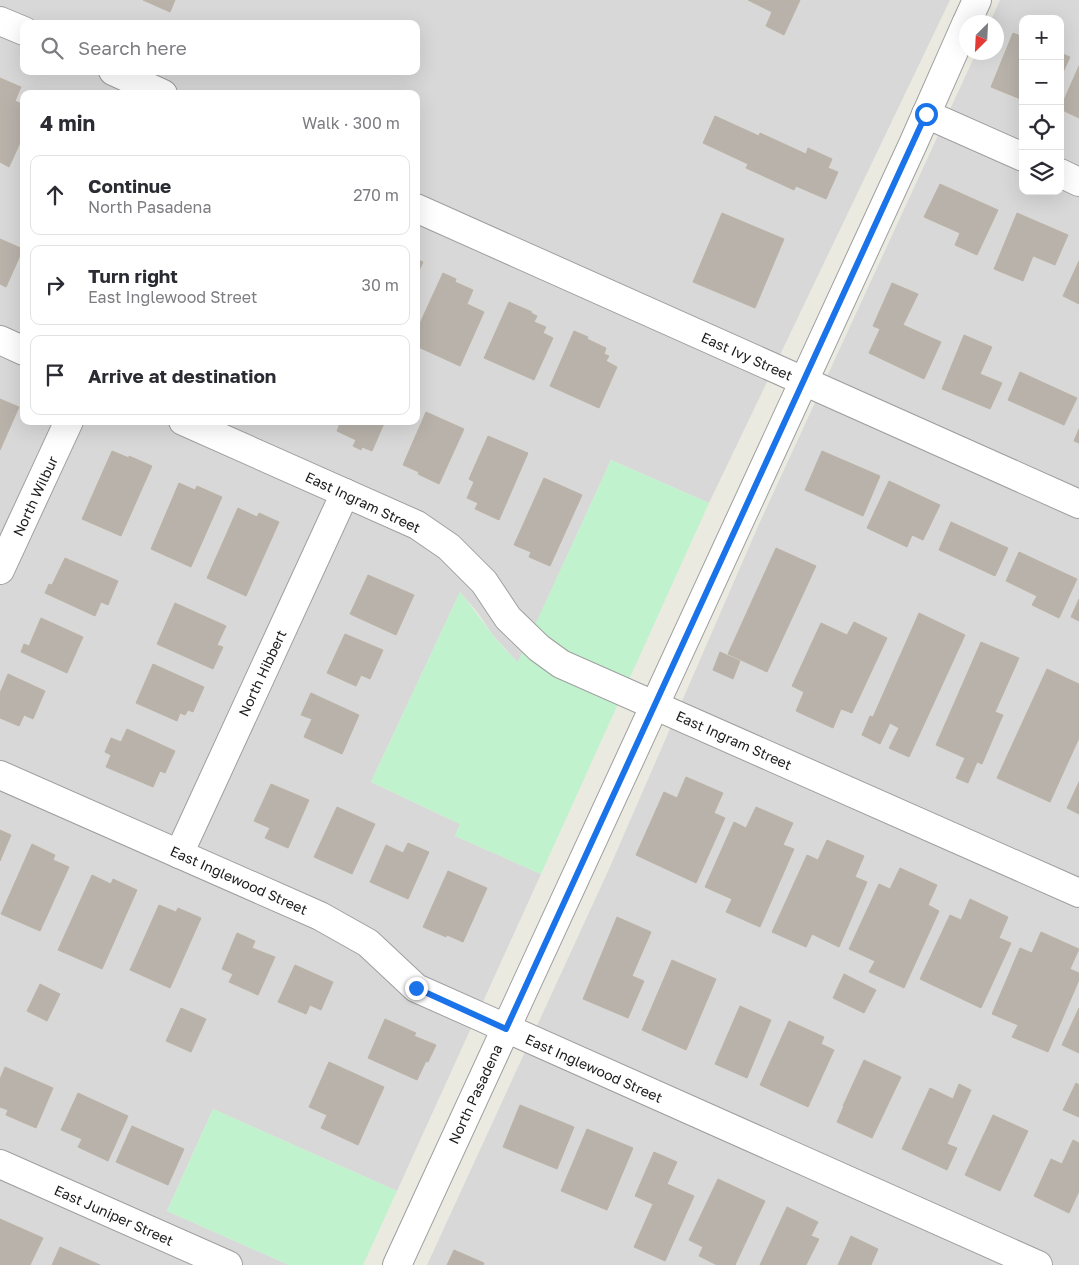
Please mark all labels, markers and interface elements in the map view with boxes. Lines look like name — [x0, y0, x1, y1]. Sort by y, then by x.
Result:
north arrow — [959, 15, 1004, 60]
map controls — [1019, 15, 1064, 195]
button: + — [1019, 15, 1064, 60]
search box — [20, 20, 420, 75]
icon: search — [38, 34, 66, 62]
text: Search here — [78, 36, 187, 59]
button: − — [1019, 60, 1064, 105]
route start — [915, 103, 938, 126]
button: locate — [1019, 105, 1064, 150]
text: 4 min — [40, 110, 95, 136]
text: Walk · 300 m — [302, 113, 400, 133]
button: layers — [1019, 150, 1064, 195]
text: Continue — [88, 174, 171, 197]
icon: ahead — [41, 181, 69, 209]
text: 270 m — [353, 185, 399, 205]
text: North Pasadena — [88, 197, 211, 217]
text: Turn right — [88, 264, 178, 287]
icon: right — [41, 271, 69, 299]
text: 30 m — [362, 275, 399, 295]
text: East Inglewood Street — [88, 287, 258, 307]
street label: East Ivy Street — [699, 328, 795, 384]
icon: arrive — [41, 361, 69, 389]
text: Arrive at destination — [88, 364, 276, 387]
street label: North Wilbur — [9, 453, 61, 539]
street label: East Ingram Street — [303, 468, 423, 536]
street label: North Hibbert — [235, 627, 289, 719]
street label: East Ingram Street — [673, 707, 795, 773]
street label: East Inglewood Street — [168, 842, 310, 918]
route end — [405, 977, 428, 1000]
street label: East Inglewood Street — [523, 1030, 665, 1106]
street label: North Pasadena — [444, 1041, 506, 1147]
street label: East Juniper Street — [52, 1181, 176, 1249]

